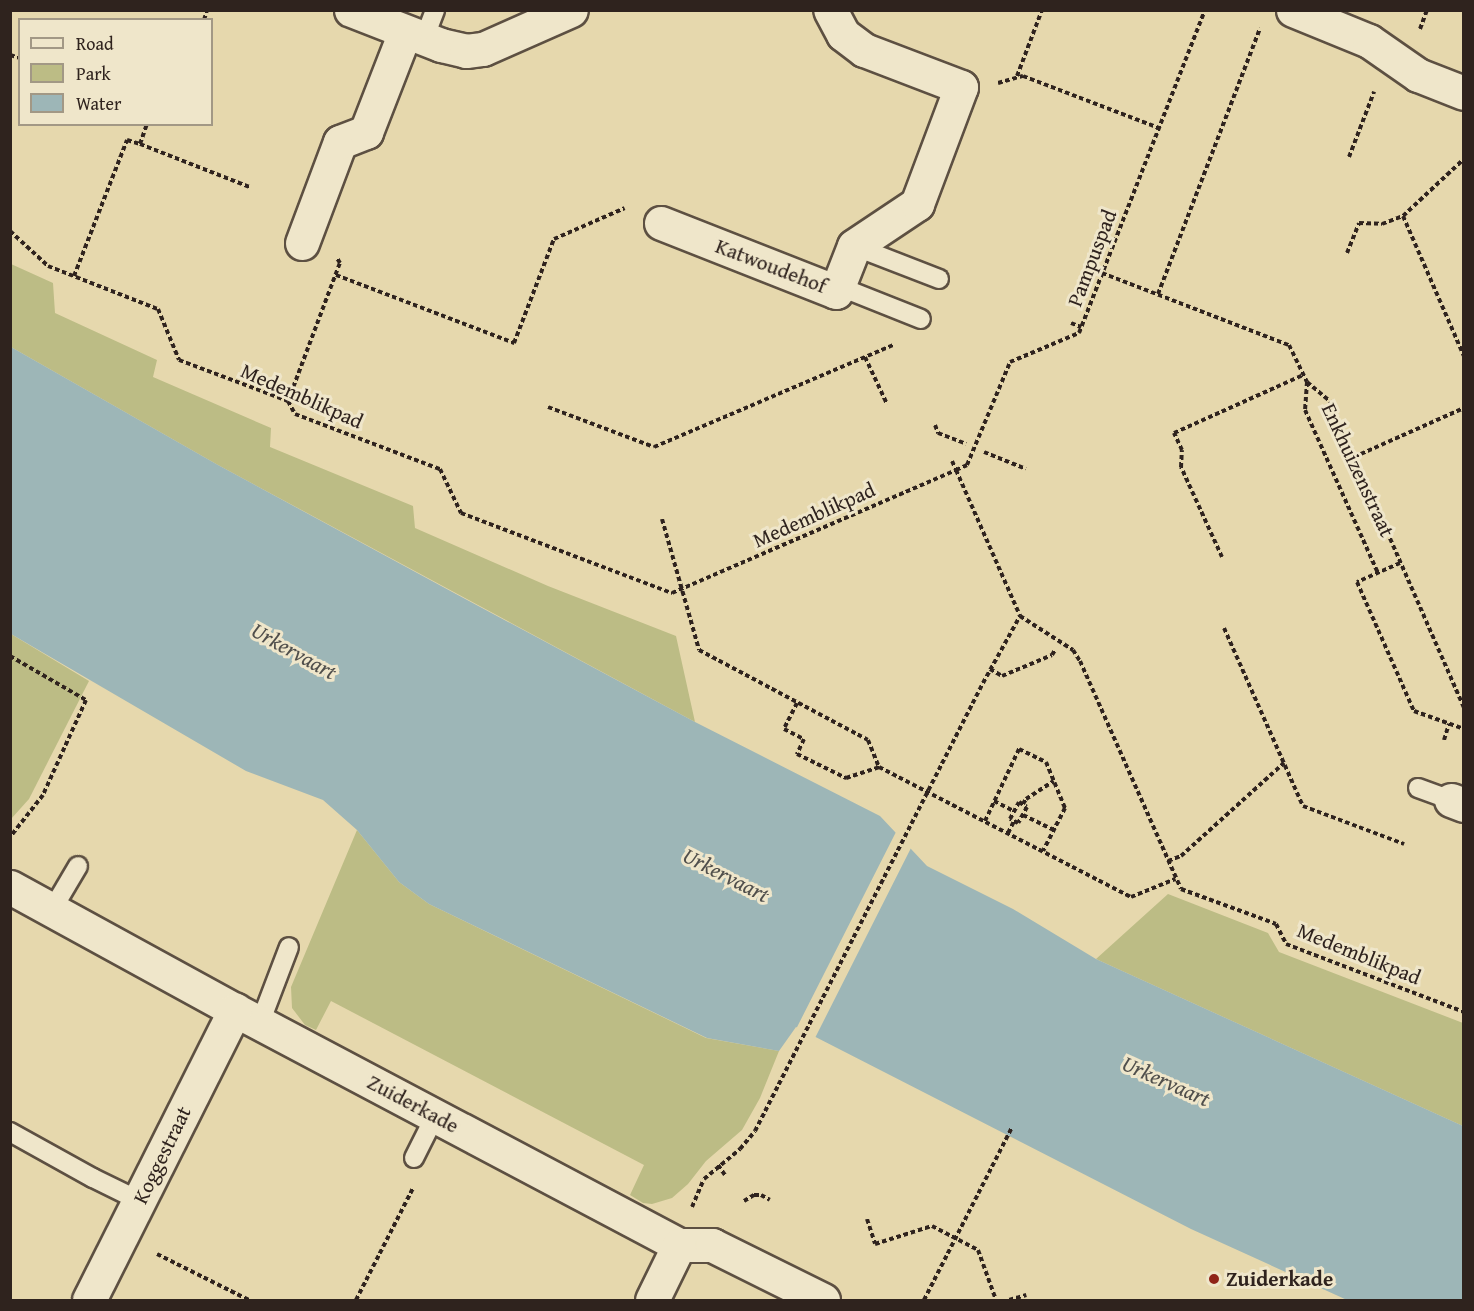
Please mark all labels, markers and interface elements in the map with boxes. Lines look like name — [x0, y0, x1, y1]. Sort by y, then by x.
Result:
legend — [18, 18, 213, 126]
text: Road — [76, 30, 114, 57]
text: Park — [76, 60, 111, 87]
text: Water — [76, 90, 121, 117]
street label: Pampuspad — [1062, 206, 1122, 310]
street label: Katwoudehof — [712, 233, 830, 299]
street label: Medemblikpad — [237, 358, 367, 434]
street label: Enkhuizenstraat — [1316, 399, 1400, 541]
street label: Medemblikpad — [749, 477, 879, 553]
water label: Urkervaart — [247, 617, 341, 685]
water label: Urkervaart — [678, 842, 774, 908]
street label: Medemblikpad — [1294, 918, 1424, 990]
water label: Urkervaart — [1118, 1050, 1214, 1112]
street label: Zuiderkade — [363, 1069, 463, 1139]
street label: Koggestraat — [128, 1102, 196, 1208]
place label: Zuiderkade — [1226, 1266, 1333, 1292]
marker: Zuiderkade — [1207, 1272, 1221, 1286]

